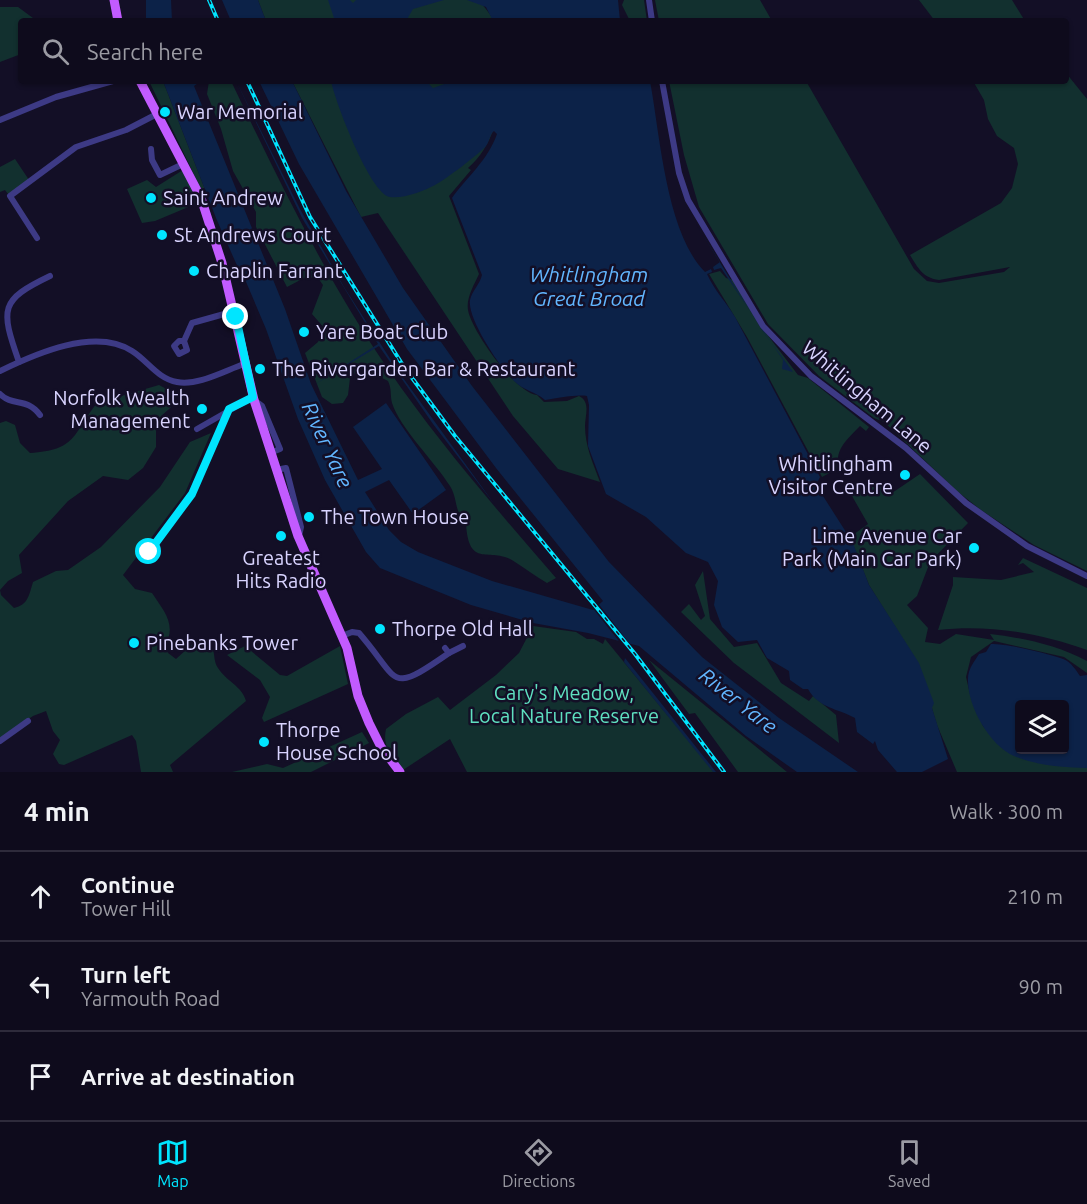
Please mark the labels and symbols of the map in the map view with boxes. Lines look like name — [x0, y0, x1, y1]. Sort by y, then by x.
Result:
place label: War Memorial — [177, 100, 303, 123]
marker: War Memorial — [158, 105, 172, 119]
place label: Saint Andrew — [163, 186, 283, 209]
marker: Saint Andrew — [144, 191, 158, 205]
place label: St Andrews Court — [174, 223, 331, 246]
marker: St Andrews Court — [155, 228, 169, 242]
place label: Chaplin Farrant — [206, 259, 343, 282]
water label: Whitlingham Great Broad — [530, 262, 648, 310]
marker: Chaplin Farrant — [187, 264, 201, 278]
route end — [222, 303, 248, 329]
place label: Yare Boat Club — [316, 320, 448, 343]
marker: Yare Boat Club — [297, 325, 311, 339]
street label: Whitlingham Lane — [798, 336, 937, 458]
place label: The Rivergarden Bar & Restaurant — [272, 357, 576, 380]
marker: The Rivergarden Bar & Restaurant — [253, 362, 267, 376]
place label: Norfolk Wealth Management — [53, 386, 190, 432]
water label: River Yare — [298, 398, 358, 492]
marker: Norfolk Wealth Management — [195, 402, 209, 416]
place label: Whitlingham Visitor Centre — [768, 452, 893, 498]
marker: Whitlingham Visitor Centre — [898, 468, 912, 482]
place label: The Town House — [321, 505, 469, 528]
marker: The Town House — [302, 510, 316, 524]
place label: Lime Avenue Car Park (Main Car Park) — [782, 524, 962, 570]
marker: Greatest Hits Radio — [274, 529, 288, 543]
route start — [135, 538, 161, 564]
marker: Lime Avenue Car Park (Main Car Park) — [967, 541, 981, 555]
place label: Greatest Hits Radio — [236, 546, 326, 592]
place label: Thorpe Old Hall — [392, 617, 533, 640]
marker: Thorpe Old Hall — [373, 622, 387, 636]
place label: Pinebanks Tower — [146, 631, 298, 654]
marker: Pinebanks Tower — [127, 636, 141, 650]
water label: River Yare — [695, 662, 783, 738]
park label: Cary's Meadow, Local Nature Reserve — [469, 681, 659, 727]
place label: Thorpe House School — [276, 718, 397, 764]
marker: Thorpe House School — [257, 735, 271, 749]

